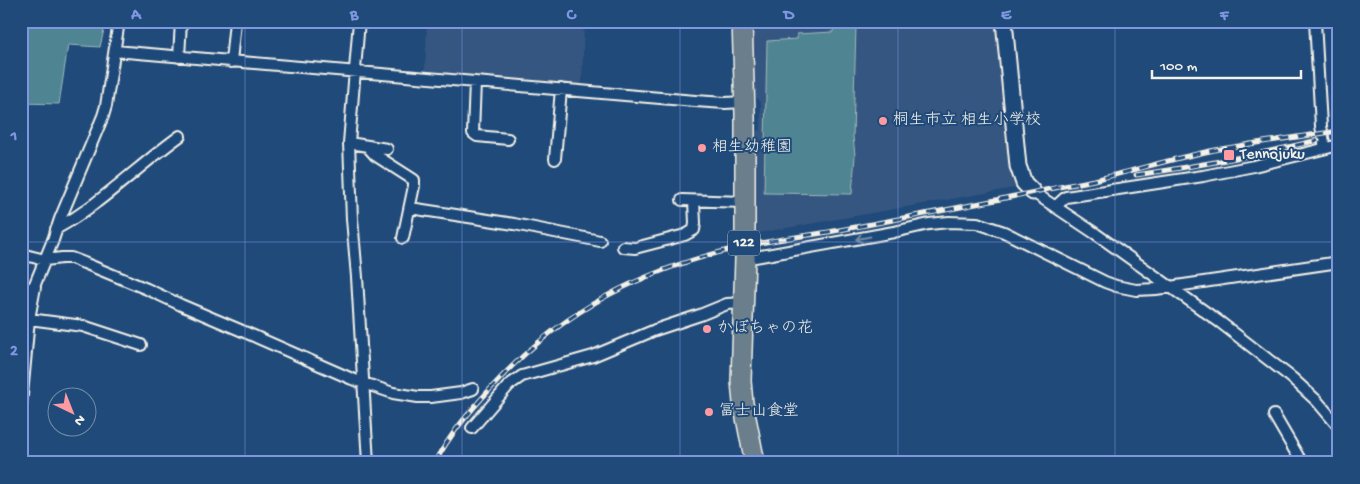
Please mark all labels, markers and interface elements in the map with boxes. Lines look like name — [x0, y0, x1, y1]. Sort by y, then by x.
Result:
text: A — [130, 7, 142, 26]
text: B — [349, 7, 359, 26]
text: C — [566, 7, 577, 26]
text: D — [782, 7, 795, 26]
text: E — [1001, 7, 1012, 26]
text: F — [1219, 7, 1230, 26]
scale bar — [1152, 48, 1301, 80]
text: 100 m — [1159, 58, 1198, 76]
place label: 桐生市立 相生小学校 — [893, 110, 1041, 131]
marker: 桐生市立 相生小学校 — [877, 115, 889, 127]
text: 1 — [10, 128, 17, 147]
place label: 相生幼稚園 — [712, 138, 792, 158]
marker: 相生幼稚園 — [696, 142, 708, 154]
place label: Tennojuku — [1239, 146, 1305, 165]
marker: Tennojuku — [1222, 148, 1236, 162]
road number: 122 — [728, 230, 760, 256]
one-way arrow — [855, 233, 871, 243]
place label: かぼちゃの花 — [717, 319, 813, 339]
marker: かぼちゃの花 — [701, 323, 713, 335]
text: 2 — [10, 343, 18, 362]
north arrow — [48, 386, 98, 436]
place label: 冨士山食堂 — [719, 401, 799, 422]
marker: 冨士山食堂 — [703, 406, 715, 418]
text: N — [70, 410, 88, 429]

